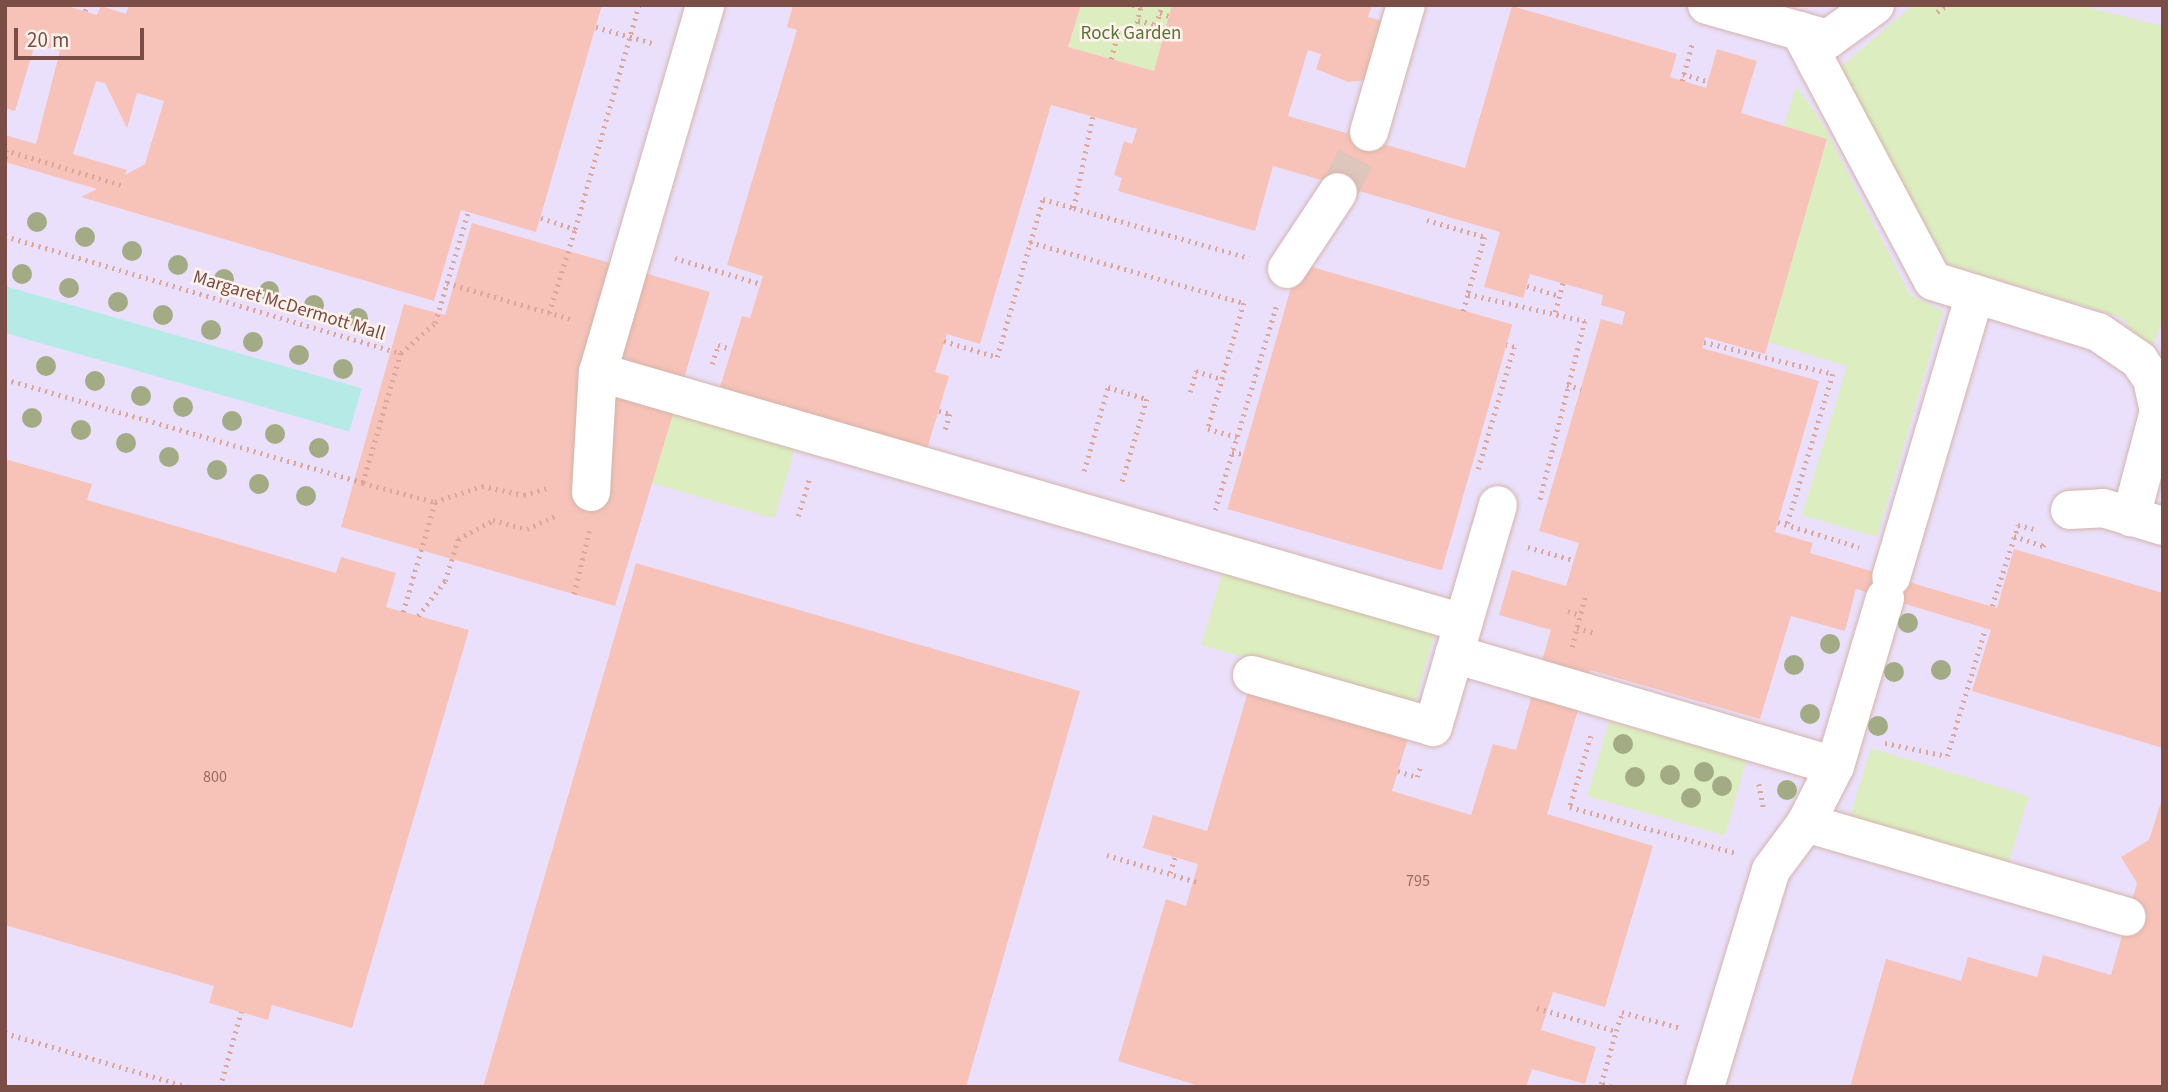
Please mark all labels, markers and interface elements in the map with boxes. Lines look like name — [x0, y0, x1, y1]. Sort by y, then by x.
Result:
scale bar — [18, 14, 147, 58]
park label: Rock Garden — [1081, 23, 1181, 45]
text: 20 m — [27, 25, 69, 55]
street label: Margaret McDermott Mall — [190, 266, 388, 346]
house number: 800 — [203, 767, 227, 787]
house number: 795 — [1406, 871, 1430, 891]

